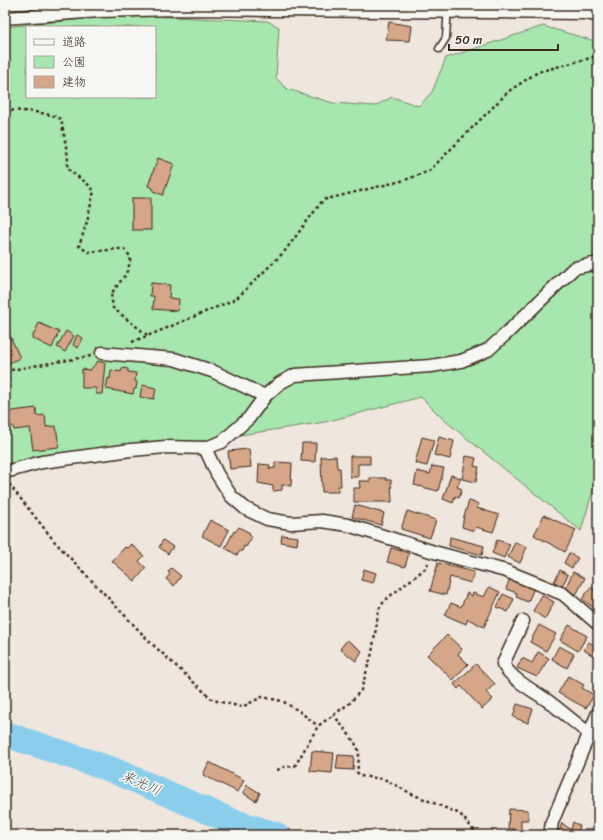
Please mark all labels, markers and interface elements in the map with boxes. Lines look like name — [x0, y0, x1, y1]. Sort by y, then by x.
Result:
legend — [26, 26, 156, 98]
scale bar — [449, 26, 558, 52]
text: 50 m — [455, 29, 482, 51]
text: 道路 — [62, 31, 86, 53]
text: 公園 — [62, 51, 86, 73]
text: 建物 — [62, 71, 86, 93]
water label: 来光川 — [117, 763, 165, 803]

